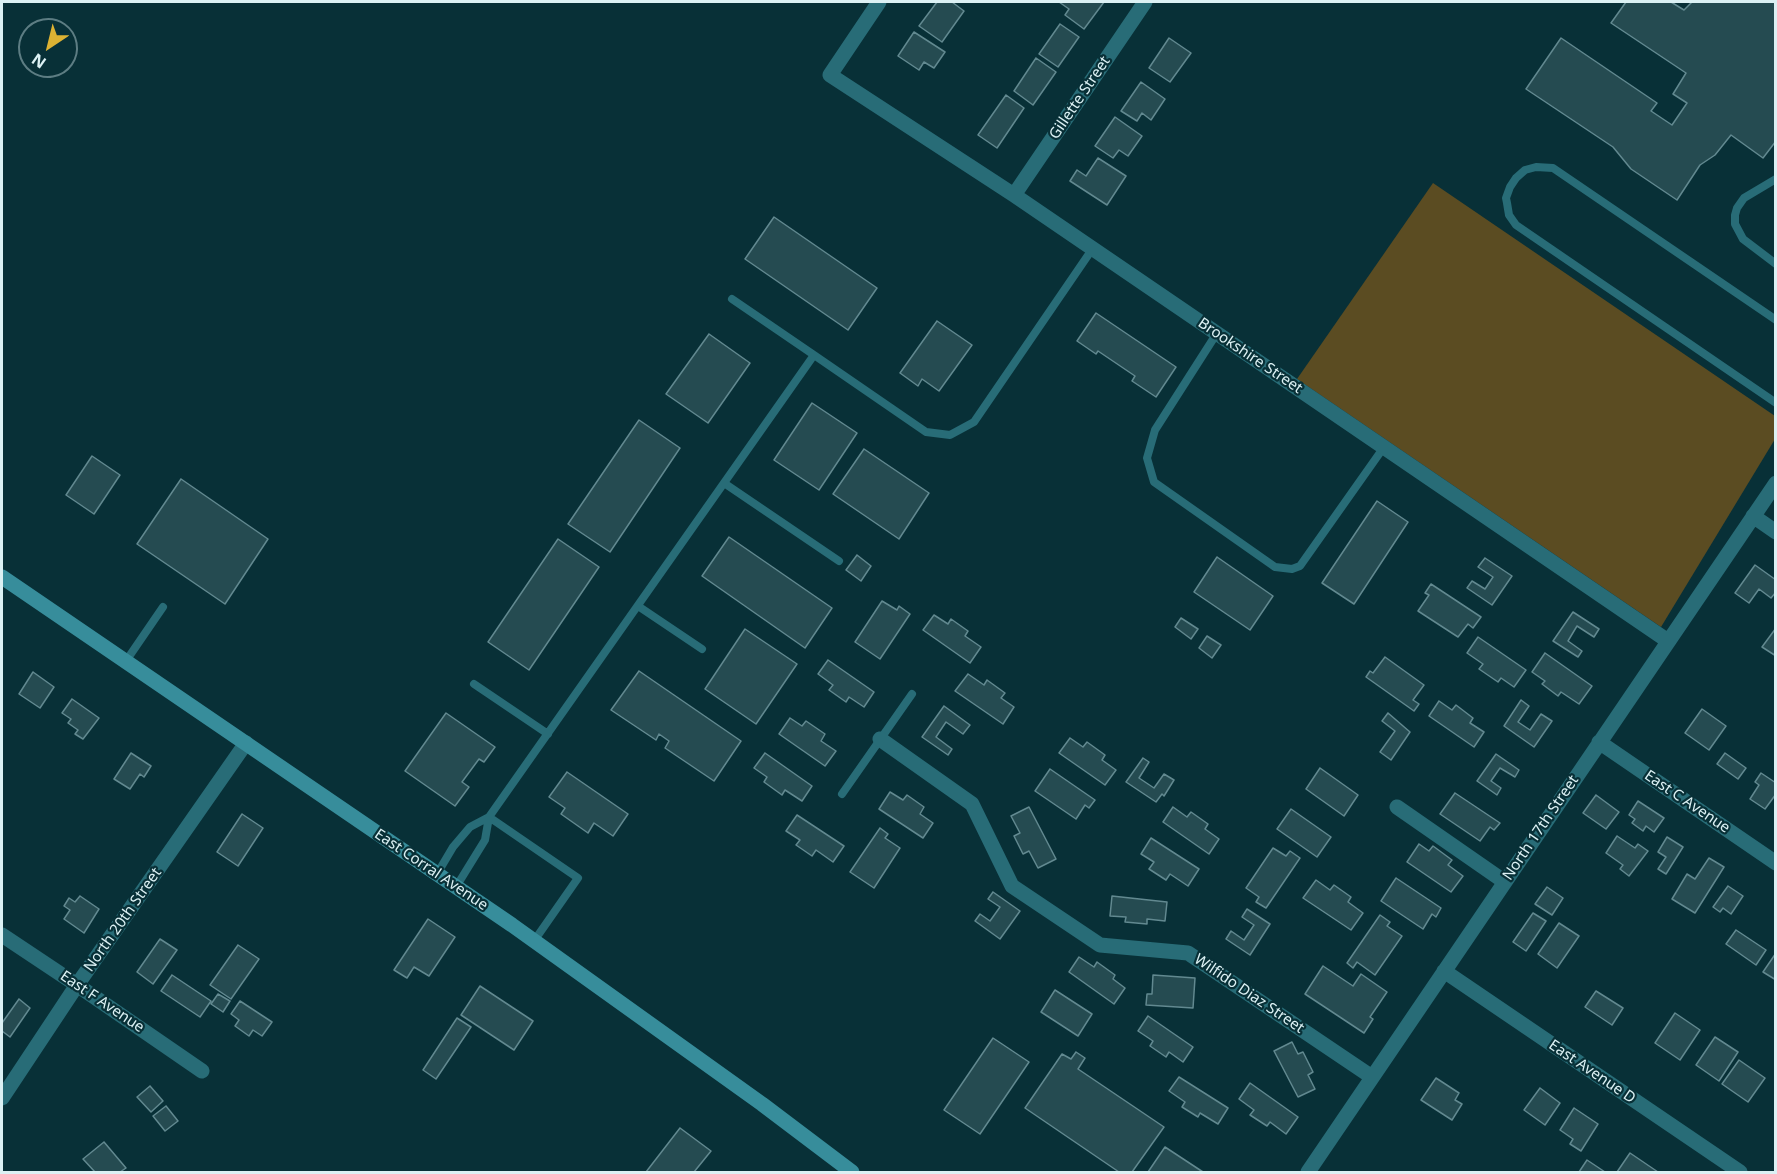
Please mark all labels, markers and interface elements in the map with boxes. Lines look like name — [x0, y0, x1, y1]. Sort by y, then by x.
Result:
north arrow — [18, 18, 78, 78]
text: N — [27, 48, 50, 74]
street label: Gillette Street — [1046, 53, 1114, 143]
street label: Brookshire Street — [1194, 314, 1306, 398]
street label: East C Avenue — [1641, 767, 1733, 837]
street label: North 17th Street — [1499, 772, 1583, 884]
street label: East Corral Avenue — [371, 825, 491, 915]
street label: North 20th Street — [80, 865, 166, 975]
street label: Wilfido Diaz Street — [1191, 950, 1307, 1038]
street label: East F Avenue — [57, 967, 147, 1037]
street label: East Avenue D — [1545, 1036, 1639, 1108]

